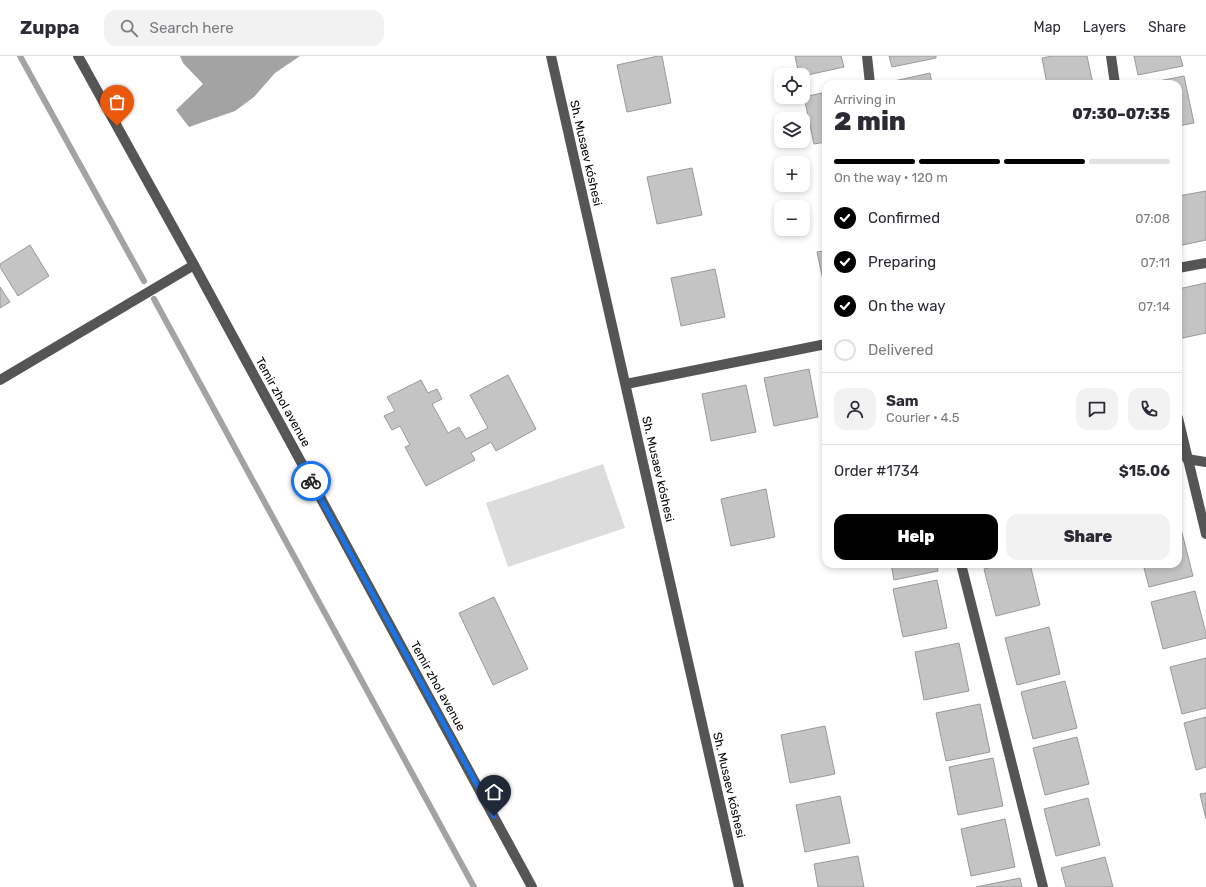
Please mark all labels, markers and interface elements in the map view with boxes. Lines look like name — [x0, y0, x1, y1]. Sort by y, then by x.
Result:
search box — [104, 10, 384, 46]
text: Zuppa — [20, 16, 80, 39]
icon: search — [118, 17, 140, 39]
text: Search here — [150, 19, 234, 37]
text: Map — [1034, 19, 1061, 36]
text: Layers — [1083, 19, 1126, 36]
text: Share — [1148, 19, 1186, 36]
map controls — [774, 68, 810, 236]
button: locate — [774, 68, 810, 104]
pin — [100, 85, 134, 126]
icon: bag — [106, 91, 128, 113]
text: Arriving in — [834, 92, 896, 107]
street label: Sh. Musaev kóshesi — [567, 99, 605, 207]
text: 07:30–07:35 — [1072, 105, 1170, 123]
text: 2 min — [834, 106, 906, 137]
button: layers — [774, 112, 810, 148]
button: + — [774, 156, 810, 192]
text: On the way · 120 m — [834, 170, 948, 185]
button: − — [774, 200, 810, 236]
icon: check — [834, 207, 856, 229]
text: Confirmed — [868, 209, 940, 227]
text: 07:08 — [1135, 211, 1170, 226]
icon: check — [834, 251, 856, 273]
text: Preparing — [868, 253, 936, 271]
text: 07:11 — [1141, 255, 1170, 270]
icon: check — [834, 295, 856, 317]
text: On the way — [868, 297, 946, 315]
text: 07:14 — [1138, 299, 1170, 314]
text: Delivered — [868, 341, 933, 359]
street label: Temir zhol avenue — [253, 355, 314, 450]
button: person — [834, 388, 876, 430]
button: chat — [1076, 388, 1118, 430]
button: phone — [1128, 388, 1170, 430]
text: Sam — [886, 392, 919, 410]
text: Courier · 4.5 — [886, 410, 960, 425]
street label: Sh. Musaev kóshesi — [639, 415, 677, 523]
courier — [291, 461, 331, 501]
text: Order #1734 — [834, 462, 919, 480]
text: $15.06 — [1119, 462, 1170, 480]
icon: bike — [300, 470, 322, 492]
button: Help — [834, 514, 998, 560]
button: Share — [1006, 514, 1170, 560]
street label: Temir zhol avenue — [408, 639, 469, 734]
street label: Sh. Musaev kóshesi — [710, 731, 748, 839]
pin — [477, 775, 511, 816]
icon: home — [483, 781, 505, 803]

